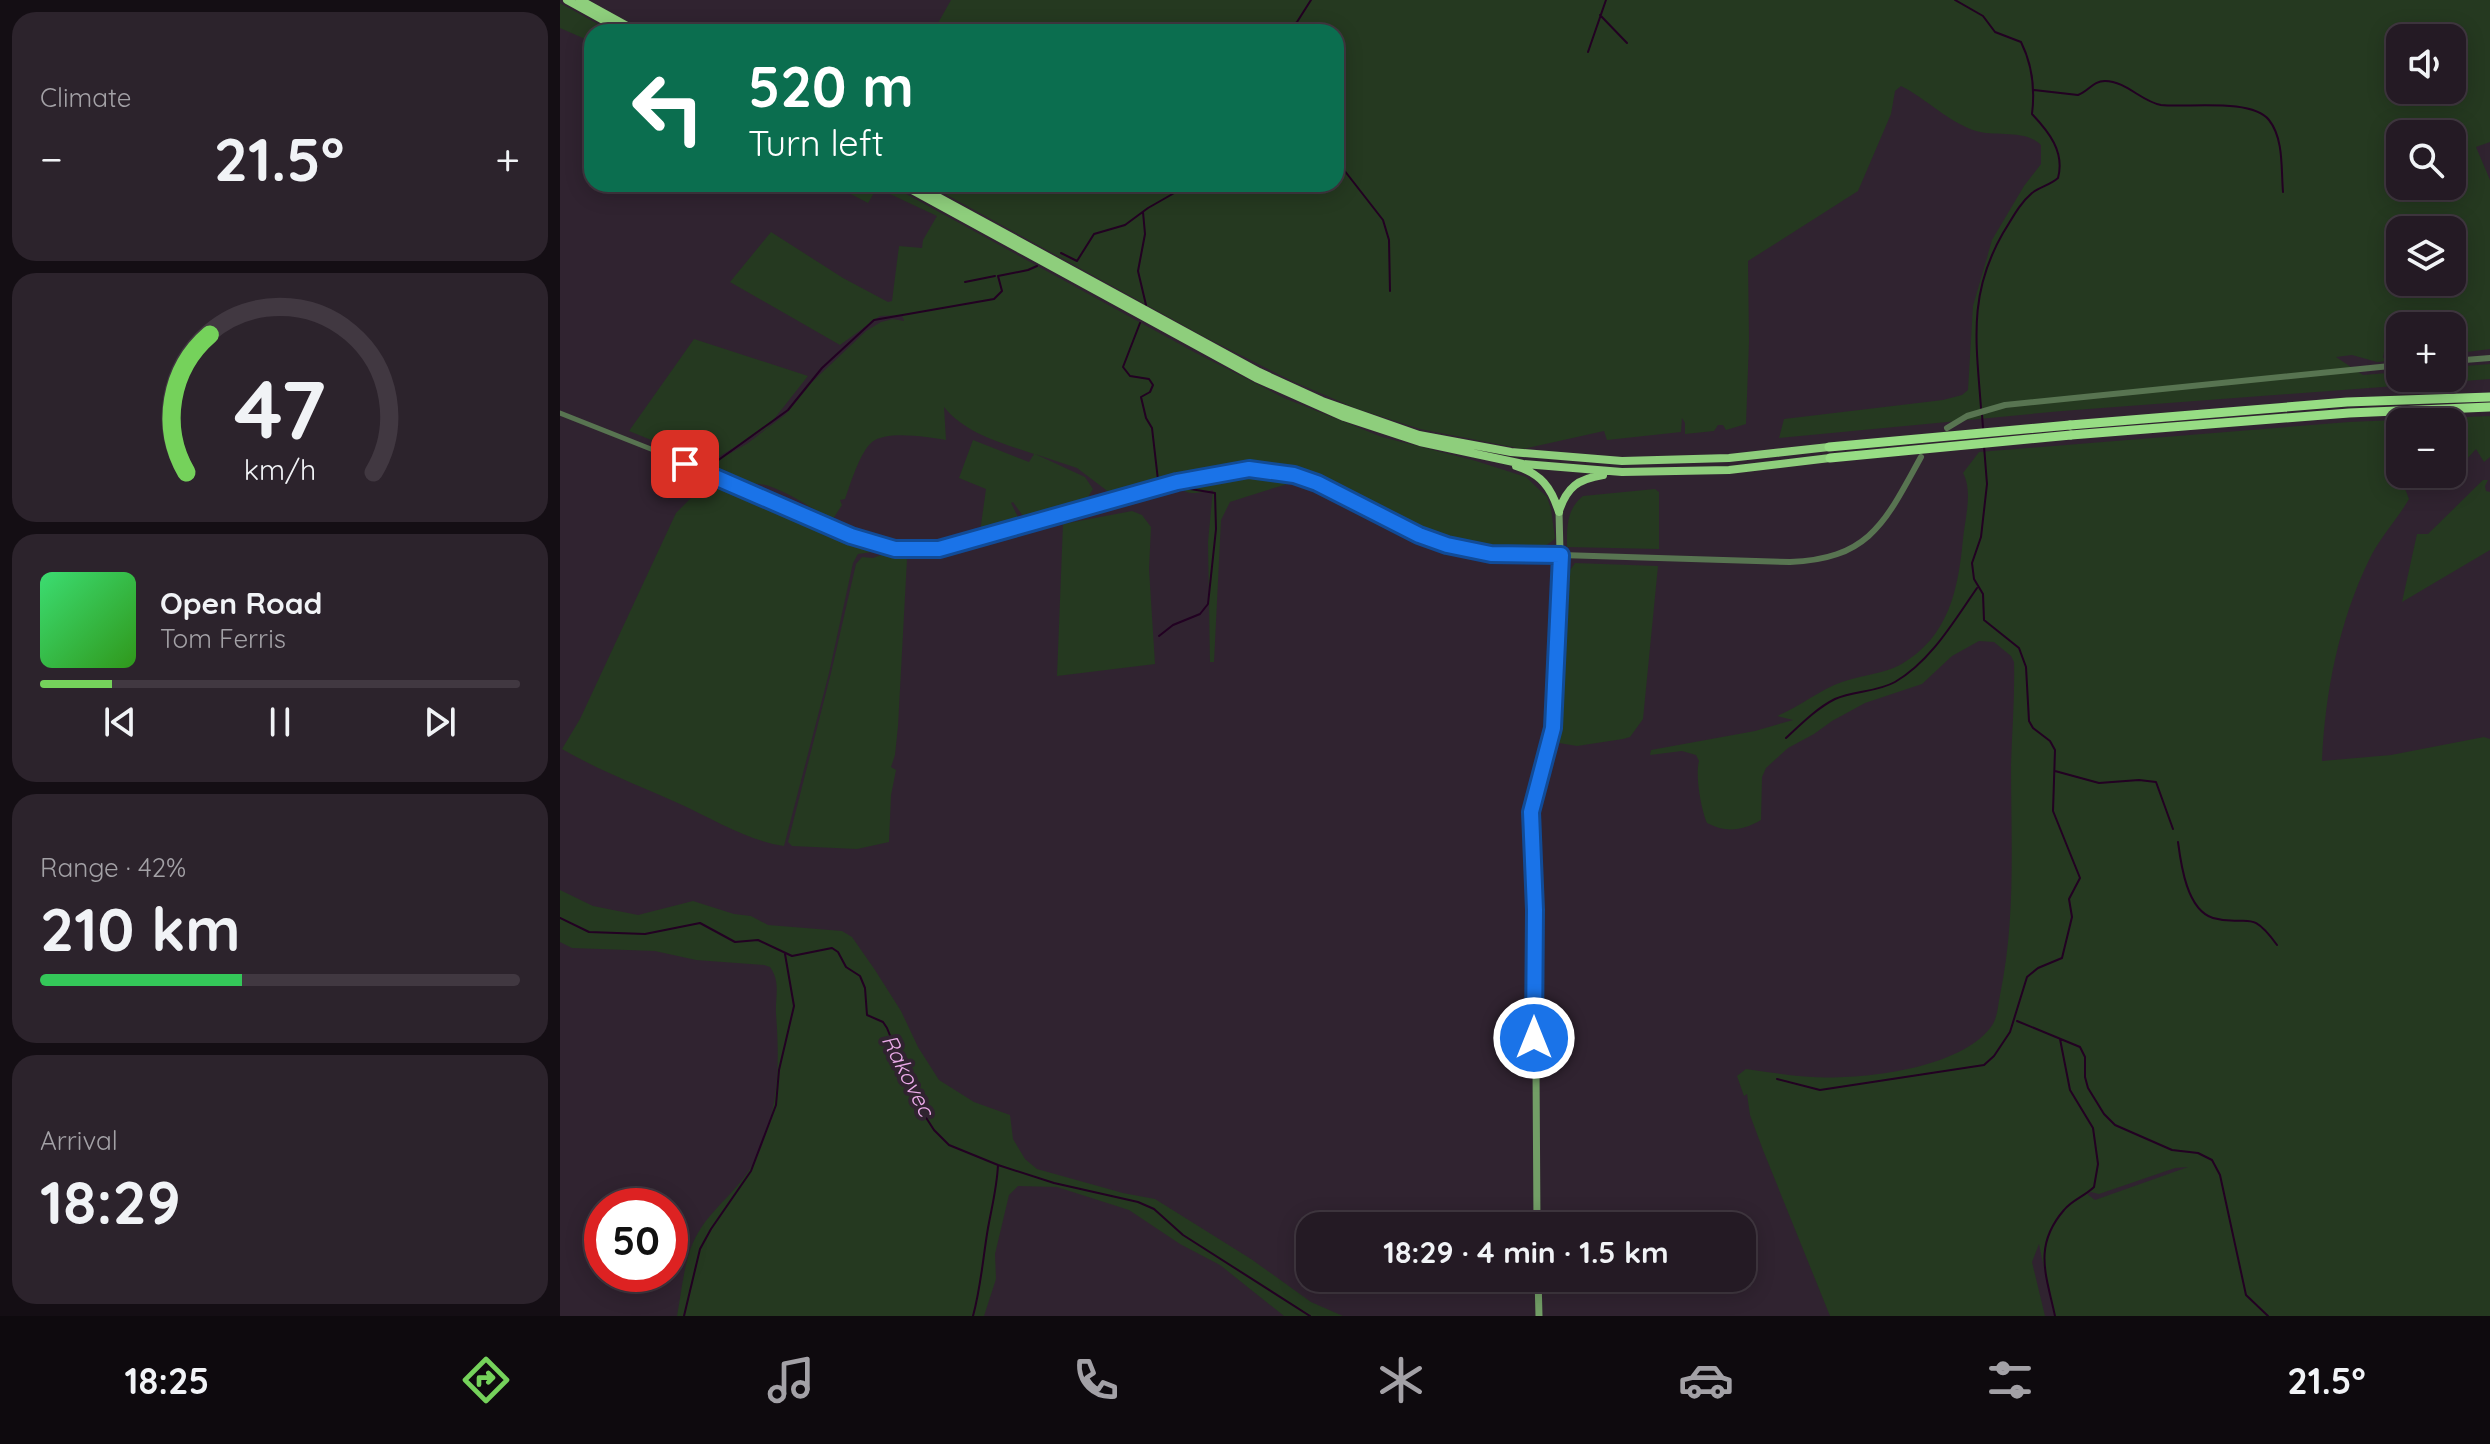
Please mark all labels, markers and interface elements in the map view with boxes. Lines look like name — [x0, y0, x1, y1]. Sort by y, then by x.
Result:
map controls — [2386, 24, 2466, 488]
button: sound — [2386, 24, 2466, 104]
text: 520 m — [748, 51, 914, 121]
icon: left — [616, 56, 720, 160]
text: Climate — [40, 81, 131, 114]
text: Turn left — [748, 120, 884, 165]
button: search — [2386, 120, 2466, 200]
text: 21.5° — [214, 121, 344, 196]
text: − — [40, 131, 63, 186]
text: + — [495, 131, 520, 186]
button: layers — [2386, 216, 2466, 296]
button: + — [2386, 312, 2466, 392]
text: 47 — [234, 356, 326, 460]
button: − — [2386, 408, 2466, 488]
pin — [651, 430, 719, 498]
icon: arrive — [663, 442, 707, 486]
text: km/h — [244, 451, 316, 487]
text: Open Road — [160, 584, 322, 622]
text: Tom Ferris — [160, 622, 286, 655]
icon: previous — [98, 700, 142, 744]
icon: pause — [258, 700, 302, 744]
icon: next — [418, 700, 462, 744]
text: Range · 42% — [40, 851, 186, 884]
text: 210 km — [40, 891, 241, 966]
position arrow — [1492, 996, 1576, 1080]
water label: Rakovec — [876, 1029, 942, 1123]
text: Arrival — [40, 1124, 118, 1157]
text: 18:29 — [40, 1164, 181, 1239]
speed limit sign: 50 — [584, 1188, 688, 1292]
text: 18:29 · 4 min · 1.5 km — [1383, 1233, 1669, 1271]
icon: directions — [458, 1352, 514, 1408]
icon: music — [763, 1352, 819, 1408]
icon: phone — [1068, 1352, 1124, 1408]
icon: climate — [1373, 1352, 1429, 1408]
icon: car — [1678, 1352, 1734, 1408]
icon: filters — [1982, 1352, 2038, 1408]
text: 18:25 — [124, 1358, 209, 1403]
text: 21.5° — [2287, 1358, 2366, 1403]

